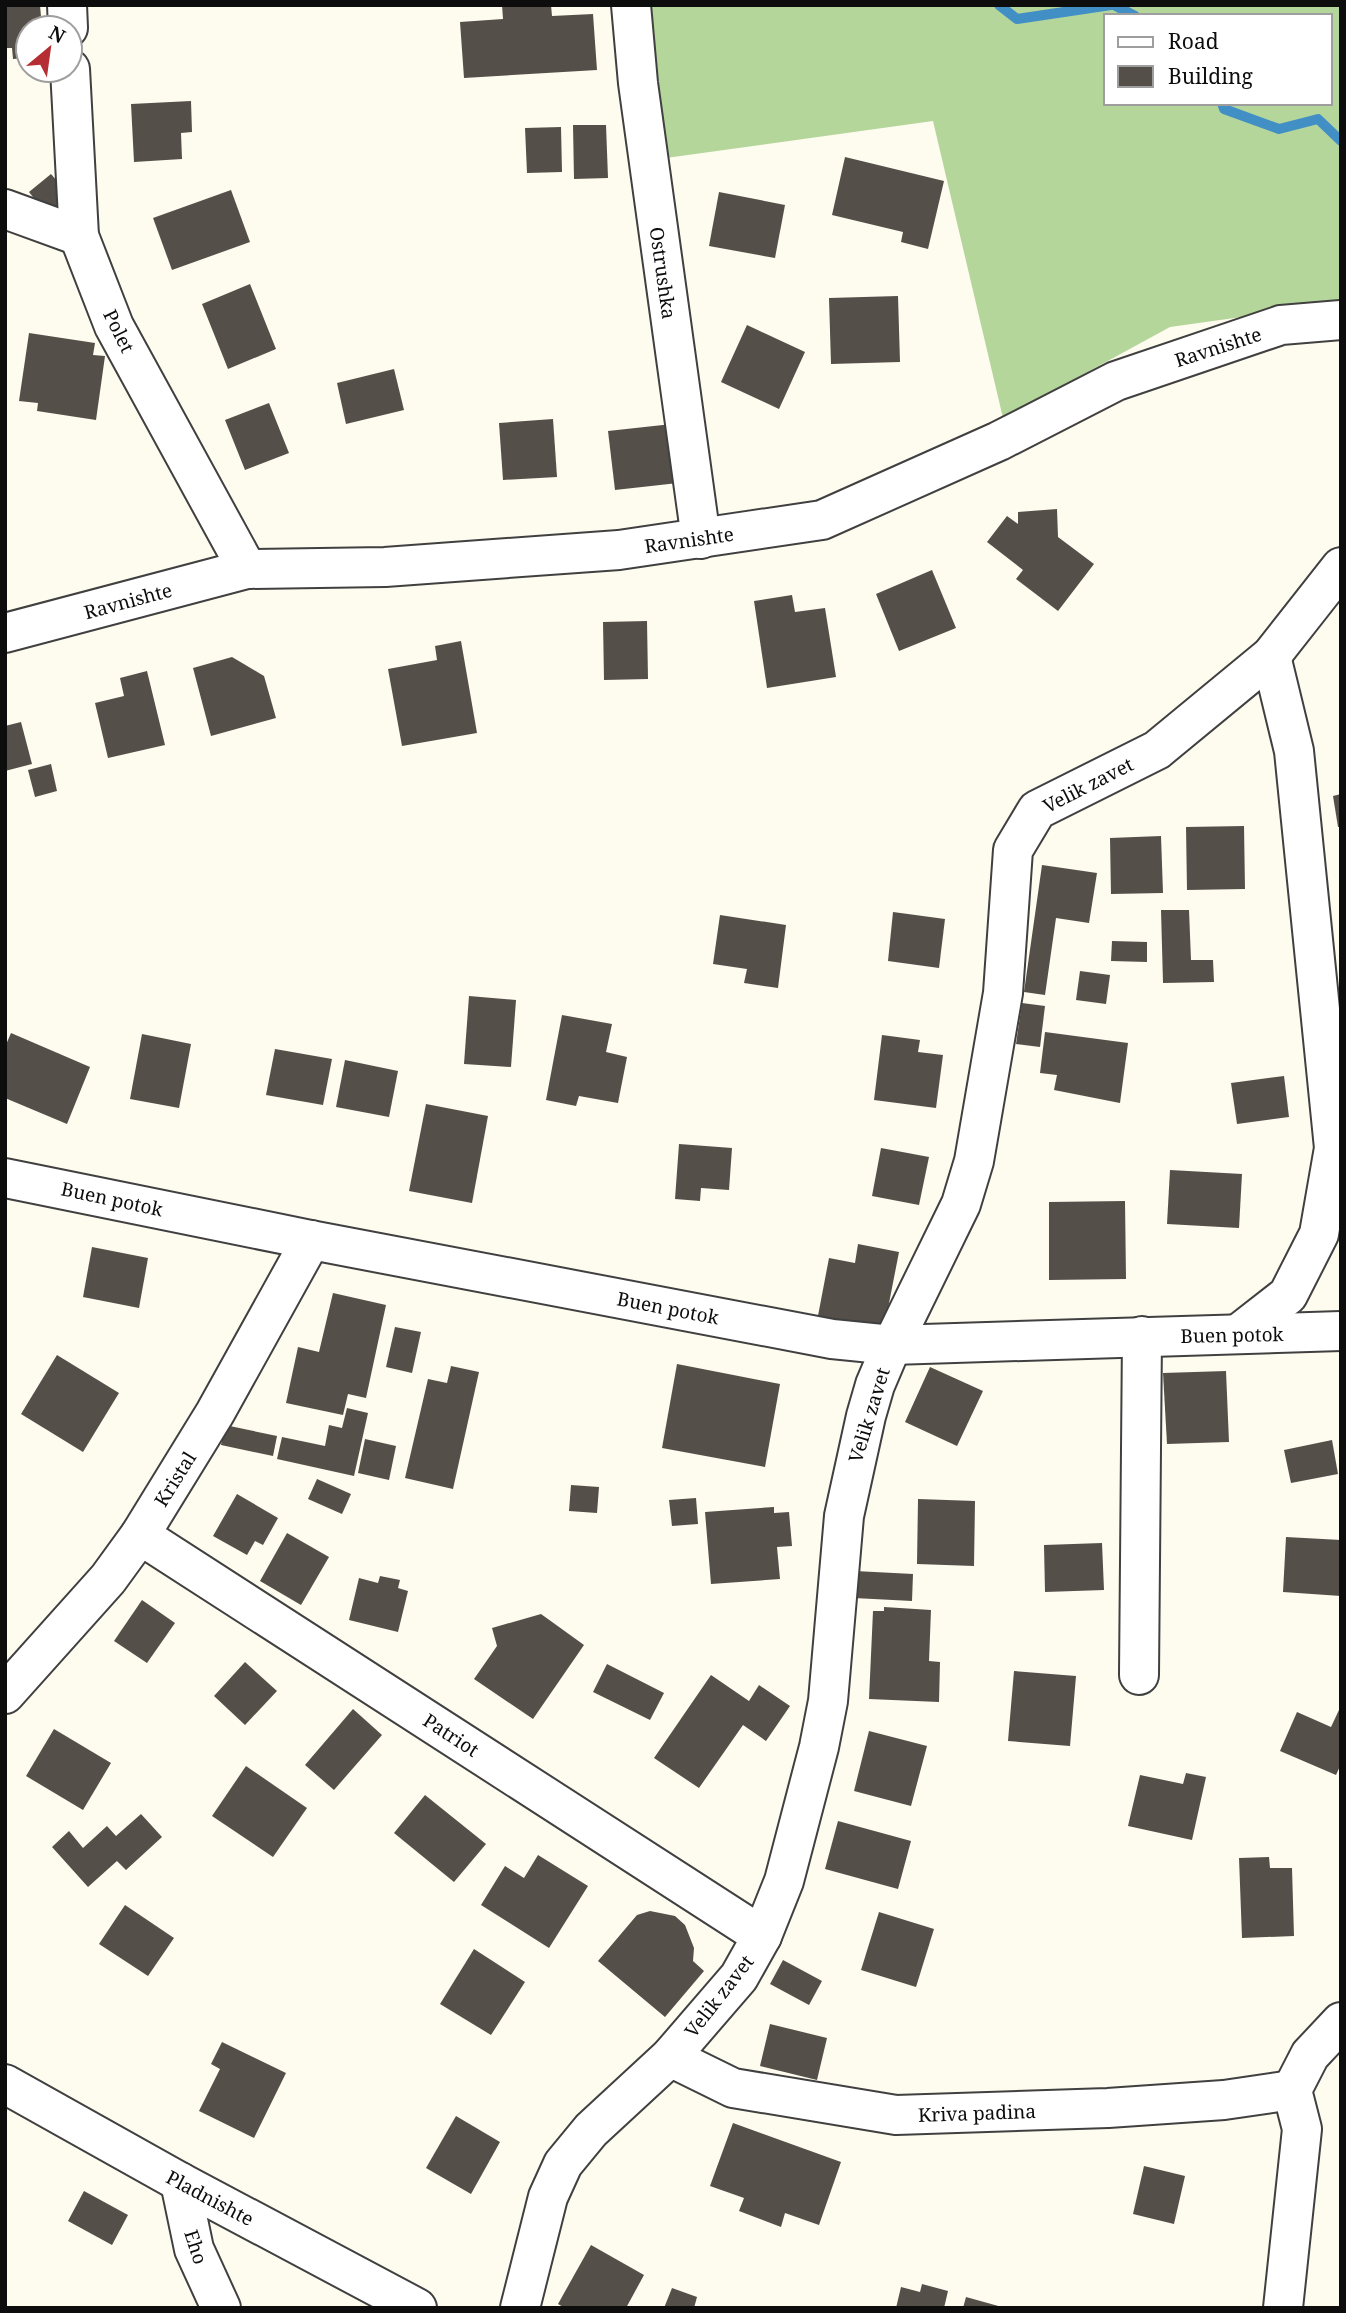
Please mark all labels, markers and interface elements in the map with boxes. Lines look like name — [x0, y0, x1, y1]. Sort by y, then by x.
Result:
north arrow — [14, 14, 84, 84]
legend — [1104, 14, 1332, 105]
text: N — [44, 19, 70, 49]
text: Road — [1168, 27, 1219, 55]
text: Building — [1168, 62, 1253, 90]
street label: Ostrushka — [644, 225, 682, 321]
street label: Polet — [97, 305, 141, 357]
street label: Ravnishte — [1171, 321, 1265, 373]
street label: Ravnishte — [643, 521, 735, 559]
street label: Ravnishte — [81, 577, 175, 625]
street label: Velik zavet — [1038, 751, 1138, 819]
street label: Buen potok — [59, 1176, 166, 1223]
street label: Buen potok — [615, 1285, 722, 1331]
street label: Buen potok — [1180, 1321, 1285, 1349]
street label: Velik zavet — [842, 1364, 896, 1466]
street label: Kristal — [148, 1447, 202, 1511]
street label: Patriot — [418, 1707, 484, 1763]
street label: Velik zavet — [679, 1949, 760, 2043]
street label: Kriva padina — [918, 2098, 1036, 2128]
street label: Pladnishte — [162, 2164, 258, 2232]
street label: Eho — [178, 2226, 214, 2268]

